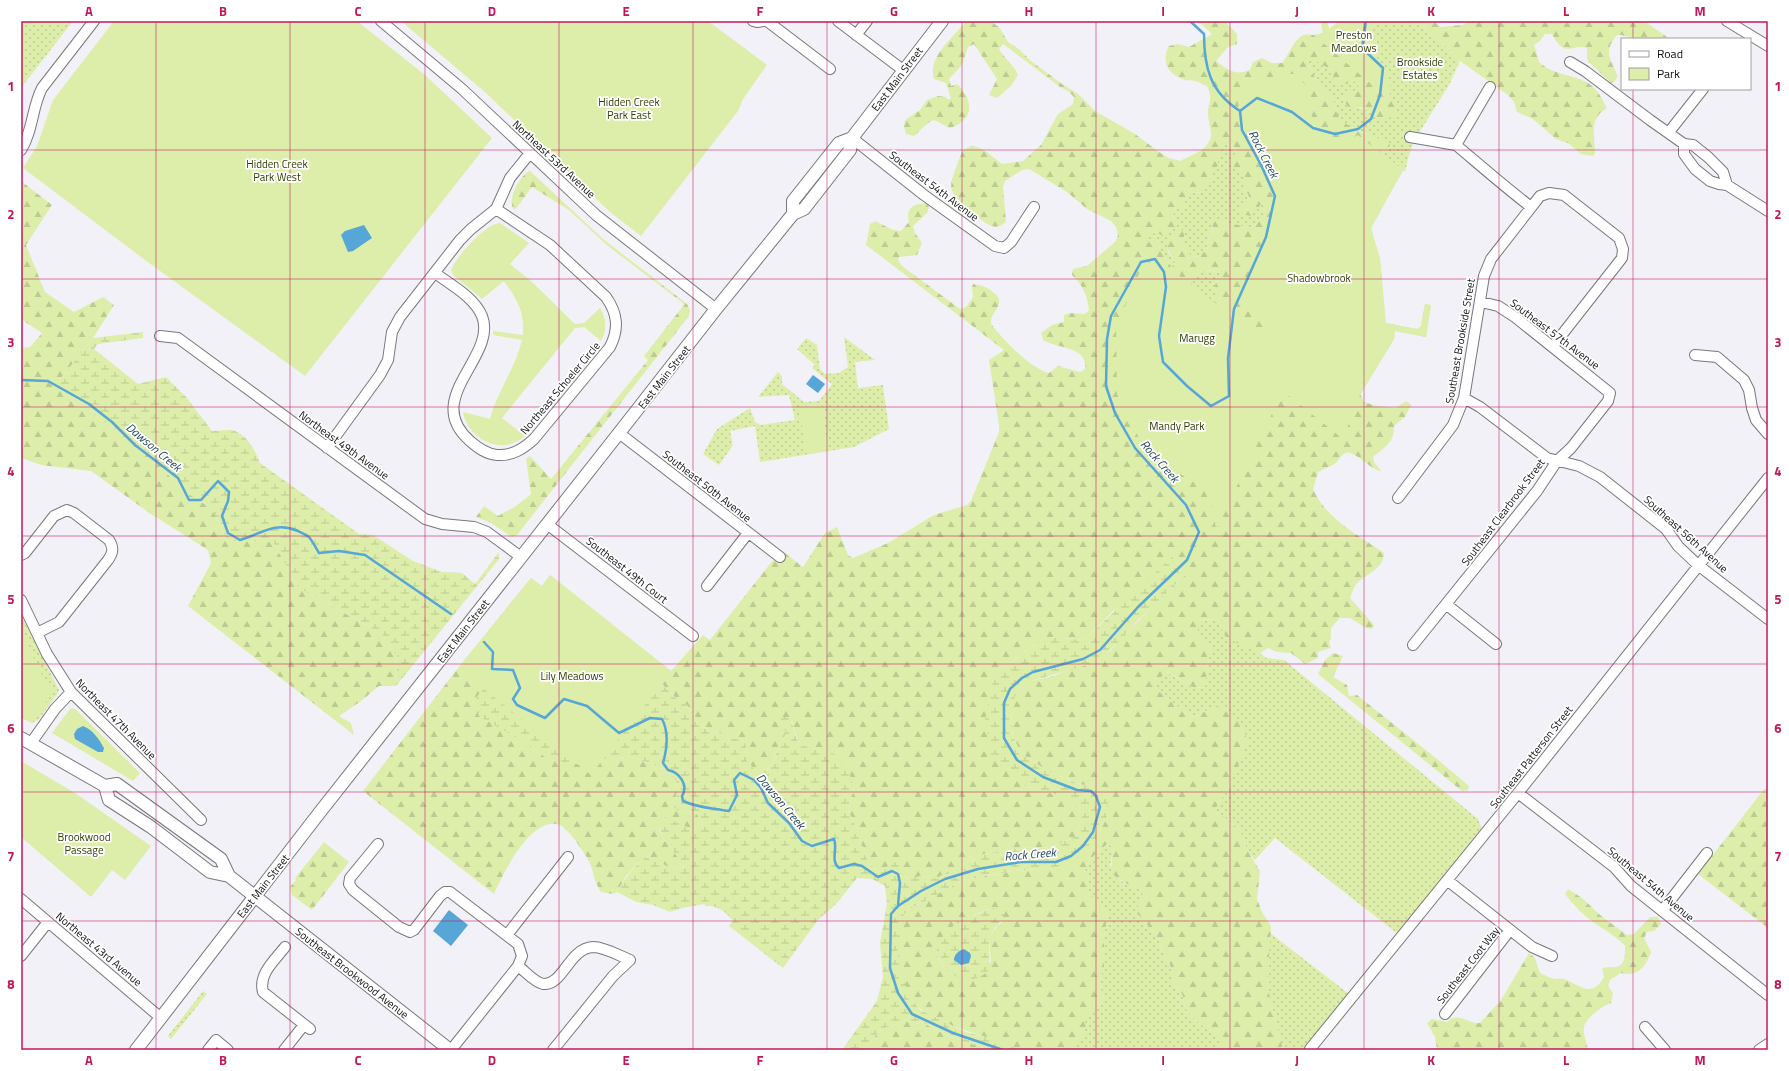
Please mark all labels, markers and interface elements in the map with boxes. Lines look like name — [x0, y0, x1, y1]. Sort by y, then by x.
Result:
text: A — [85, 1, 93, 21]
text: B — [219, 1, 227, 21]
text: C — [354, 1, 362, 21]
text: D — [488, 1, 496, 21]
text: E — [622, 1, 630, 21]
text: F — [757, 1, 764, 21]
text: G — [890, 1, 898, 21]
text: H — [1025, 1, 1033, 21]
text: I — [1161, 1, 1165, 21]
text: J — [1295, 1, 1299, 21]
text: K — [1427, 1, 1435, 21]
text: L — [1563, 1, 1569, 21]
text: M — [1694, 1, 1706, 21]
park label: Preston Meadows — [1331, 27, 1377, 56]
legend — [1621, 38, 1751, 90]
street label: East Main Street — [867, 43, 927, 114]
text: Road — [1657, 44, 1683, 63]
park label: Brookside Estates — [1397, 54, 1444, 83]
text: Park — [1657, 64, 1680, 83]
text: 1 — [7, 76, 15, 96]
text: 1 — [1774, 76, 1782, 96]
park label: Hidden Creek Park East — [598, 94, 660, 123]
street label: Northeast 53rd Avenue — [509, 116, 599, 202]
water label: Rock Creek — [1244, 127, 1285, 183]
street label: Southeast 54th Avenue — [886, 147, 983, 225]
park label: Hidden Creek Park West — [246, 156, 308, 185]
text: 2 — [7, 204, 15, 224]
text: 2 — [1774, 204, 1782, 224]
park label: Shadowbrook — [1287, 270, 1352, 286]
street label: Southeast Brookside Street — [1441, 277, 1479, 405]
street label: Southeast 57th Avenue — [1507, 295, 1604, 373]
park label: Marugg — [1179, 330, 1215, 346]
text: 3 — [7, 332, 15, 352]
text: 3 — [1774, 332, 1782, 352]
street label: Northeast Schoeler Circle — [516, 338, 604, 438]
street label: East Main Street — [634, 342, 694, 412]
street label: Northeast 49th Avenue — [296, 407, 393, 484]
water label: Dawson Creek — [122, 418, 187, 477]
park label: Mandy Park — [1149, 418, 1205, 434]
water label: Rock Creek — [1136, 435, 1185, 488]
street label: Southeast 50th Avenue — [659, 446, 755, 526]
street label: Southeast Clearbrook Street — [1457, 455, 1549, 569]
text: 4 — [7, 461, 15, 481]
text: 4 — [1774, 461, 1782, 481]
street label: Southeast 56th Avenue — [1640, 492, 1732, 577]
street label: Southeast 49th Court — [583, 533, 671, 607]
text: 5 — [7, 589, 15, 609]
text: 5 — [1774, 589, 1782, 609]
street label: East Main Street — [433, 596, 493, 666]
park label: Lily Meadows — [540, 668, 604, 684]
street label: Northeast 47th Avenue — [72, 675, 160, 763]
street label: Southeast Patterson Street — [1486, 702, 1576, 812]
text: 6 — [7, 718, 15, 738]
text: 6 — [1774, 718, 1782, 738]
water label: Dawson Creek — [752, 769, 811, 834]
park label: Brookwood Passage — [57, 829, 111, 858]
water label: Rock Creek — [1003, 842, 1058, 866]
street label: Southeast 54th Avenue — [1604, 843, 1698, 925]
text: 7 — [7, 846, 15, 866]
text: 7 — [1774, 846, 1782, 866]
street label: East Main Street — [233, 851, 293, 921]
street label: Northeast 43rd Avenue — [53, 908, 146, 990]
street label: Southeast Coot Way — [1433, 923, 1504, 1007]
street label: Southeast Brookwood Avenue — [292, 924, 412, 1023]
text: 8 — [7, 974, 15, 994]
text: 8 — [1774, 974, 1782, 994]
text: A — [85, 1050, 93, 1070]
text: B — [219, 1050, 227, 1070]
text: C — [354, 1050, 362, 1070]
text: D — [488, 1050, 496, 1070]
text: E — [622, 1050, 630, 1070]
text: F — [757, 1050, 764, 1070]
text: G — [890, 1050, 898, 1070]
text: H — [1025, 1050, 1033, 1070]
text: I — [1161, 1050, 1165, 1070]
text: J — [1295, 1050, 1299, 1070]
text: K — [1427, 1050, 1435, 1070]
text: L — [1563, 1050, 1569, 1070]
text: M — [1694, 1050, 1706, 1070]

